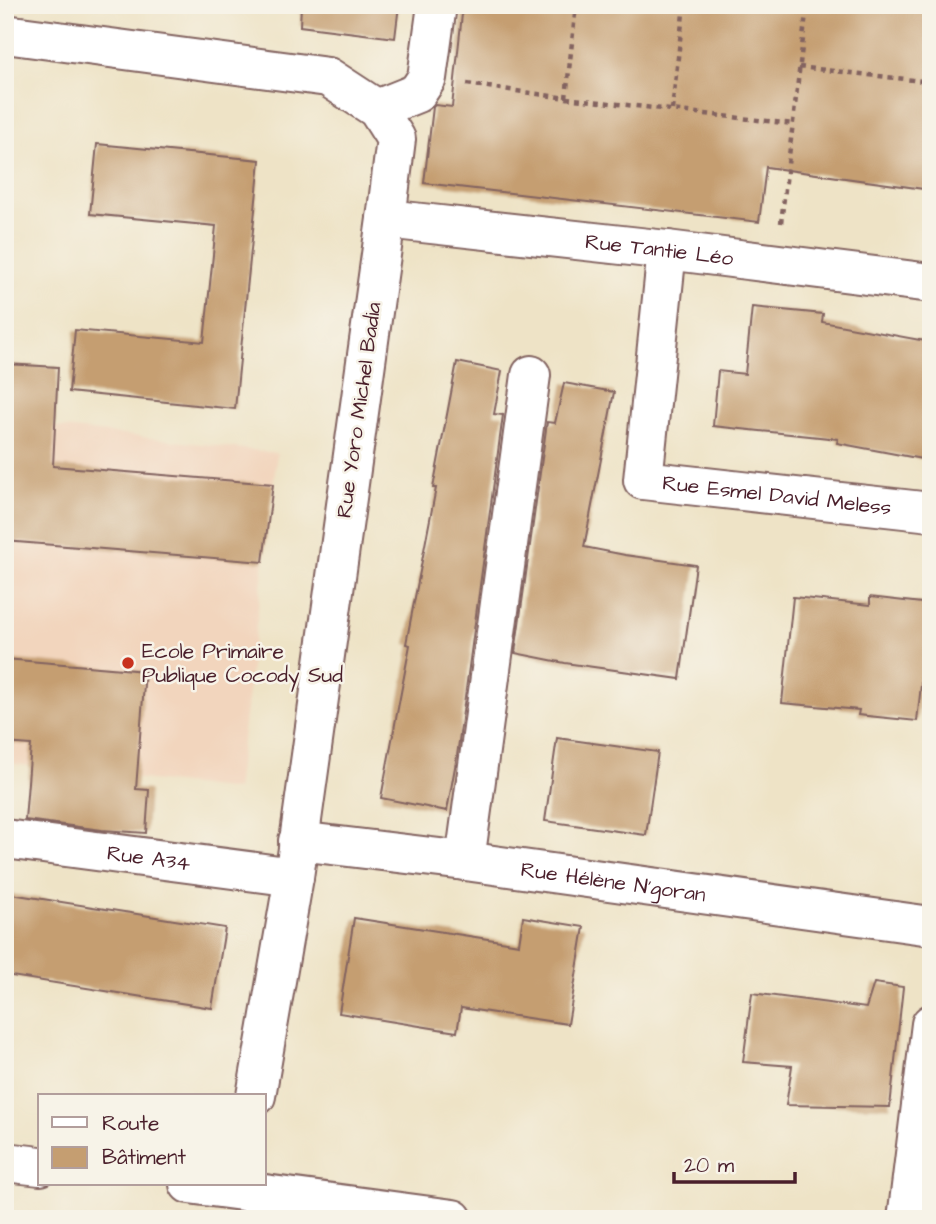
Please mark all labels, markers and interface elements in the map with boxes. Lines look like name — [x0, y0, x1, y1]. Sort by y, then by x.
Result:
street label: Rue Tantie Léo — [584, 227, 735, 273]
street label: Rue Yoro Michel Badia — [329, 300, 389, 520]
street label: Rue Esmel David Meless — [661, 468, 893, 522]
place label: Ecole Primaire Publique Cocody Sud — [142, 637, 343, 692]
marker: Ecole Primaire Publique Cocody Sud — [120, 655, 136, 671]
street label: Rue A34 — [105, 838, 192, 878]
street label: Rue Hélène N'goran — [519, 854, 708, 909]
legend — [38, 1094, 266, 1186]
text: Route — [102, 1109, 159, 1138]
scale bar — [674, 1140, 794, 1184]
text: Bâtiment — [102, 1143, 186, 1172]
text: 20 m — [684, 1151, 735, 1180]

